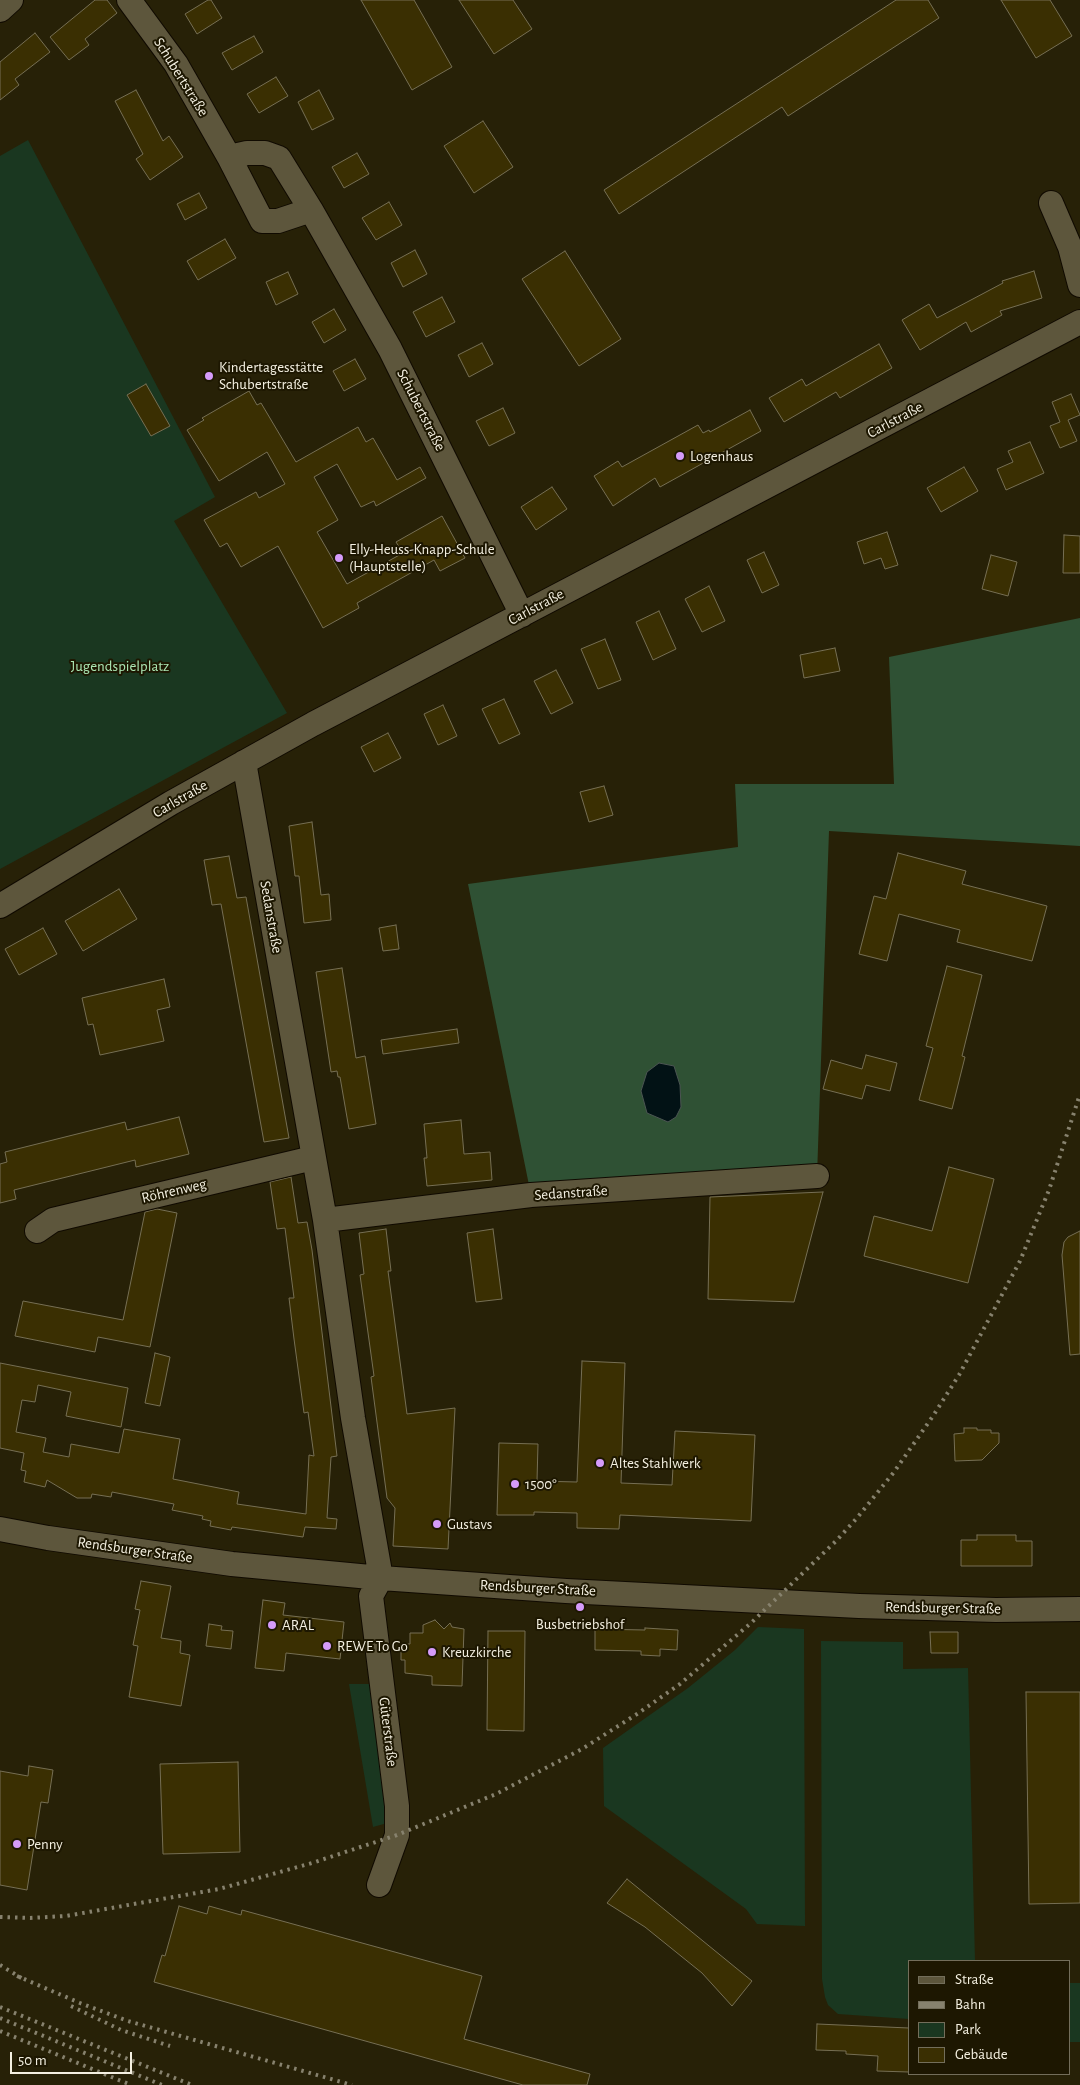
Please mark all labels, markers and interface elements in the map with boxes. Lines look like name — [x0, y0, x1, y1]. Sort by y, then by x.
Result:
street label: Schubertstraße — [150, 34, 212, 120]
place label: Kindertagesstätte Schubertstraße — [219, 358, 323, 393]
street label: Schubertstraße — [393, 366, 449, 454]
marker: Kindertagesstätte Schubertstraße — [203, 370, 215, 382]
street label: Carlstraße — [864, 398, 926, 442]
place label: Logenhaus — [690, 447, 753, 465]
marker: Logenhaus — [674, 450, 686, 462]
place label: Elly-Heuss-Knapp-Schule (Hauptstelle) — [349, 540, 495, 575]
marker: Elly-Heuss-Knapp-Schule (Hauptstelle) — [333, 552, 345, 564]
street label: Carlstraße — [505, 585, 567, 629]
park label: Jugendspielplatz — [71, 657, 169, 675]
street label: Carlstraße — [149, 776, 211, 822]
street label: Sedanstraße — [256, 879, 286, 955]
street label: Röhrenweg — [140, 1175, 208, 1207]
street label: Sedanstraße — [534, 1181, 608, 1205]
place label: Altes Stahlwerk — [610, 1454, 701, 1472]
marker: Altes Stahlwerk — [594, 1457, 606, 1469]
place label: 1500° — [525, 1475, 557, 1493]
marker: 1500° — [509, 1478, 521, 1490]
place label: Gustavs — [447, 1515, 492, 1533]
marker: Gustavs — [431, 1518, 443, 1530]
street label: Rendsburger Straße — [76, 1533, 194, 1567]
street label: Rendsburger Straße — [480, 1576, 596, 1600]
street label: Rendsburger Straße — [885, 1598, 1001, 1618]
marker: Busbetriebshof — [574, 1601, 586, 1613]
place label: Busbetriebshof — [536, 1615, 624, 1633]
place label: ARAL — [282, 1616, 314, 1634]
marker: ARAL — [266, 1619, 278, 1631]
place label: REWE To Go — [337, 1637, 408, 1655]
marker: REWE To Go — [321, 1640, 333, 1652]
place label: Kreuzkirche — [442, 1643, 511, 1661]
marker: Kreuzkirche — [426, 1646, 438, 1658]
street label: Güterstraße — [375, 1696, 401, 1768]
place label: Penny — [27, 1835, 63, 1853]
marker: Penny — [11, 1838, 23, 1850]
legend — [908, 1960, 1070, 2075]
text: Straße — [955, 1972, 994, 1987]
text: Bahn — [955, 1997, 985, 2012]
text: Park — [955, 2022, 981, 2037]
scale bar — [12, 2042, 135, 2074]
text: Gebäude — [955, 2047, 1008, 2062]
text: 50 m — [18, 2053, 47, 2068]

